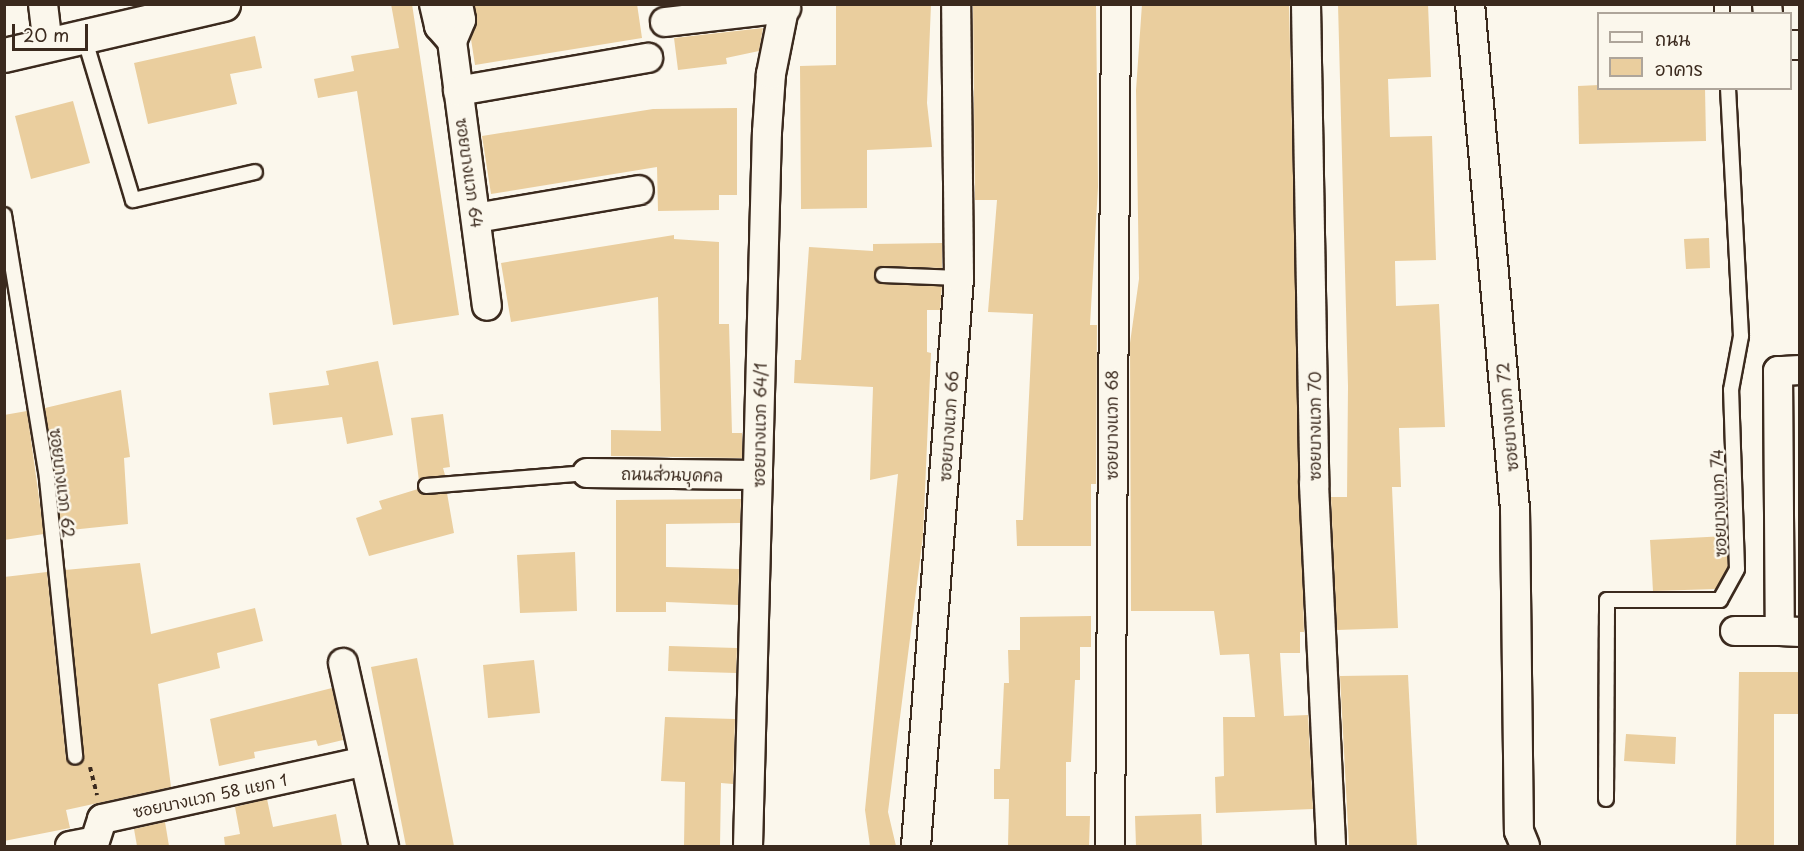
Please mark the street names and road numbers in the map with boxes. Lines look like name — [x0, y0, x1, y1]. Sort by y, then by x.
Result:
street label: ซอยบางแวก 64 — [453, 117, 487, 229]
street label: ซอยบางแวก 64/1 — [748, 362, 770, 488]
street label: ซอยบางแวก 72 — [1493, 362, 1521, 472]
street label: ซอยบางแวก 66 — [935, 370, 961, 482]
street label: ซอยบางแวก 68 — [1101, 370, 1121, 480]
street label: ซอยบางแวก 70 — [1304, 371, 1324, 481]
street label: ซอยบางแวก 62 — [47, 427, 79, 539]
street label: ซอยบางแวก 74 — [1707, 449, 1729, 557]
street label: ถนนส่วนบุคคล — [621, 464, 723, 484]
street label: ซอยบางแวก 58 แยก 1 — [131, 769, 289, 821]

